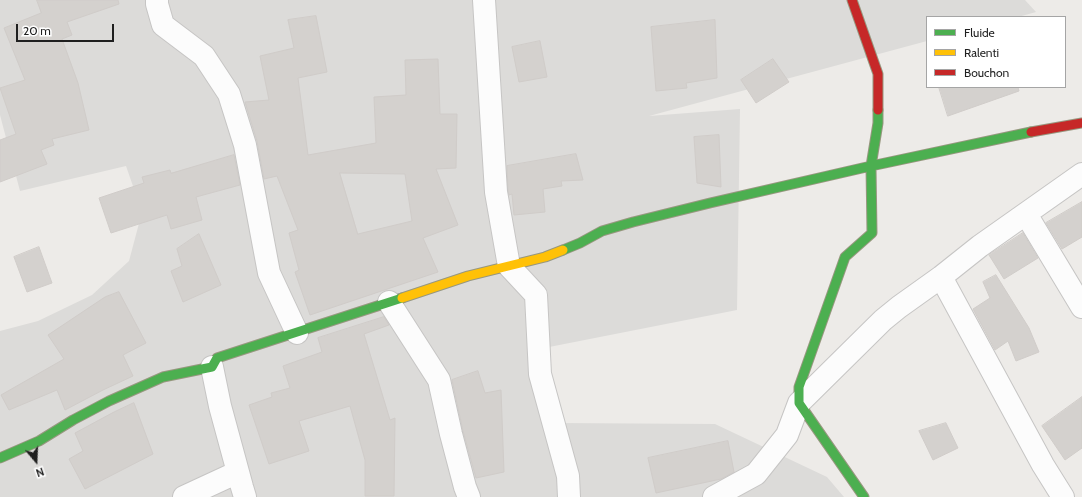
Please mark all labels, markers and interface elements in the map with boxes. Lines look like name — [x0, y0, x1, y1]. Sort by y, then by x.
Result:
scale bar — [18, 16, 116, 42]
legend — [926, 16, 1066, 88]
text: 20 m — [23, 23, 51, 38]
text: Fluide — [964, 25, 995, 40]
text: Ralenti — [964, 45, 999, 60]
text: Bouchon — [964, 65, 1009, 80]
north arrow — [16, 441, 56, 481]
text: N — [34, 464, 46, 480]

